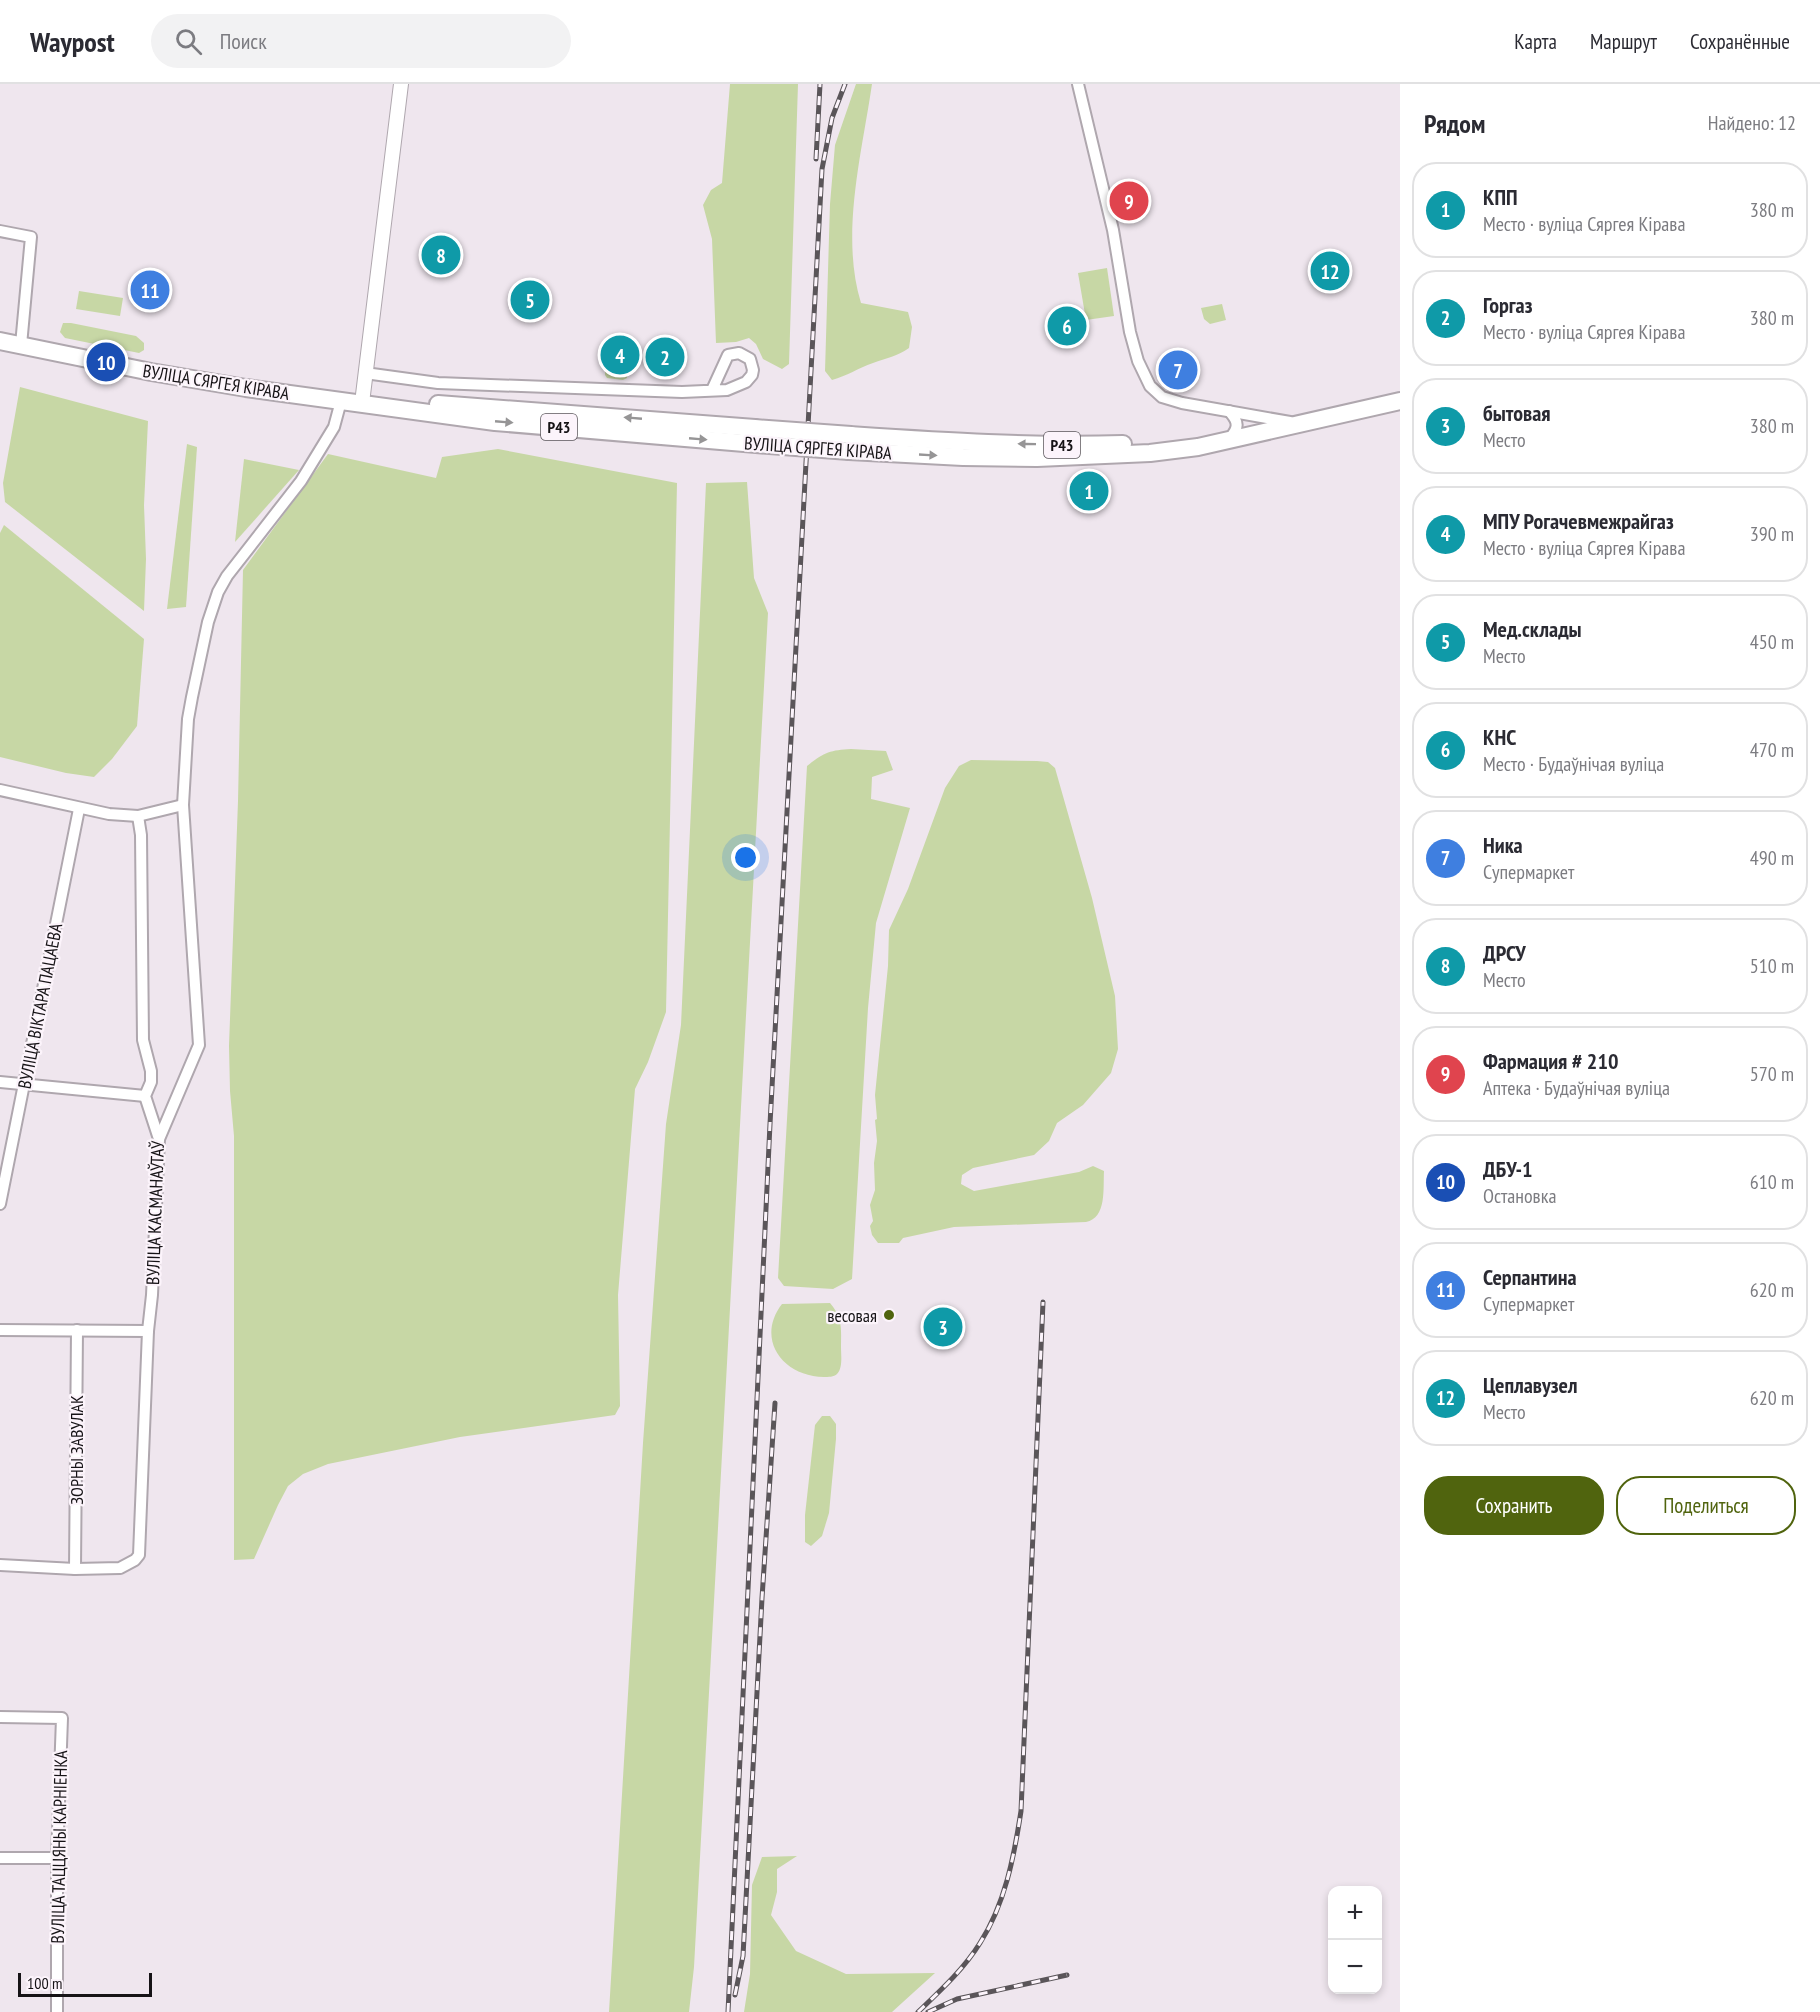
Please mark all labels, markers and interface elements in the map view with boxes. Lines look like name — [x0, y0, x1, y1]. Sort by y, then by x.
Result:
search box — [151, 14, 571, 68]
text: Waypost — [30, 23, 115, 60]
icon: search — [172, 25, 205, 58]
text: Поиск — [220, 27, 267, 55]
text: Карта — [1514, 28, 1557, 55]
text: Маршрут — [1590, 28, 1657, 55]
text: Сохранённые — [1690, 28, 1790, 55]
text: Рядом — [1424, 107, 1485, 140]
text: Найдено: 12 — [1708, 110, 1796, 136]
pin: 9 — [1110, 178, 1148, 224]
text: КПП — [1483, 183, 1517, 211]
text: 1 — [1441, 197, 1450, 223]
text: 380 m — [1750, 197, 1794, 223]
text: Место · вуліца Сяргея Кірава — [1483, 211, 1685, 237]
pin: 8 — [422, 232, 460, 278]
pin: 12 — [1310, 248, 1350, 294]
pin: 11 — [130, 268, 170, 312]
pin: 5 — [510, 278, 550, 322]
text: Горгаз — [1483, 291, 1532, 319]
pin: 6 — [1048, 304, 1086, 348]
text: 2 — [1441, 305, 1450, 331]
text: 380 m — [1750, 305, 1794, 331]
text: Место · вуліца Сяргея Кірава — [1483, 319, 1685, 345]
pin: 4 — [600, 332, 640, 378]
pin: 2 — [646, 334, 684, 380]
pin: 10 — [86, 340, 126, 384]
pin: 7 — [1158, 348, 1198, 392]
street label: ВУЛІЦА СЯРГЕЯ КІРАВА — [141, 359, 291, 405]
text: бытовая — [1483, 399, 1551, 427]
one-way arrow — [624, 413, 643, 423]
text: 3 — [1441, 413, 1450, 439]
text: 380 m — [1750, 413, 1794, 439]
road number: Р43 — [541, 414, 577, 440]
one-way arrow — [494, 417, 513, 427]
text: Место — [1483, 427, 1526, 453]
street label: ВУЛІЦА СЯРГЕЯ КІРАВА — [743, 431, 893, 465]
road number: Р43 — [1044, 432, 1080, 458]
one-way arrow — [688, 434, 707, 444]
one-way arrow — [1017, 439, 1036, 449]
one-way arrow — [918, 450, 937, 459]
pin: 1 — [1070, 468, 1108, 514]
text: МПУ Рогачевмежрайгаз — [1483, 507, 1674, 535]
text: 4 — [1441, 521, 1450, 547]
text: 390 m — [1750, 521, 1794, 547]
text: Место · вуліца Сяргея Кірава — [1483, 535, 1685, 561]
text: Мед.склады — [1483, 615, 1582, 643]
text: 5 — [1441, 629, 1450, 655]
text: 450 m — [1750, 629, 1794, 655]
text: Место — [1483, 643, 1526, 669]
text: КНС — [1483, 723, 1516, 751]
text: 6 — [1441, 737, 1450, 763]
text: 470 m — [1750, 737, 1794, 763]
text: Место · Будаўнічая вуліца — [1483, 751, 1664, 777]
text: Ника — [1483, 831, 1523, 859]
your location — [731, 843, 760, 872]
text: 7 — [1441, 845, 1450, 871]
text: 490 m — [1750, 845, 1794, 871]
text: Супермаркет — [1483, 859, 1574, 885]
street label: ВУЛІЦА ВІКТАРА ПАЦАЕВА — [13, 921, 67, 1091]
text: ДРСУ — [1483, 939, 1526, 967]
text: 8 — [1441, 953, 1450, 979]
text: 510 m — [1750, 953, 1794, 979]
text: Место — [1483, 967, 1526, 993]
text: Фармация # 210 — [1483, 1047, 1618, 1075]
text: 9 — [1441, 1061, 1450, 1087]
text: 570 m — [1750, 1061, 1794, 1087]
text: Аптека · Будаўнічая вуліца — [1483, 1075, 1670, 1101]
street label: ВУЛІЦА КАСМАНАЎТАЎ — [141, 1140, 169, 1285]
text: ДБУ-1 — [1483, 1155, 1533, 1183]
text: 10 — [1436, 1169, 1455, 1195]
text: 610 m — [1750, 1169, 1794, 1195]
text: Остановка — [1483, 1183, 1556, 1209]
text: Серпантина — [1483, 1263, 1577, 1291]
text: 11 — [1436, 1277, 1455, 1303]
text: 620 m — [1750, 1277, 1794, 1303]
text: Супермаркет — [1483, 1291, 1574, 1317]
place label: весовая — [827, 1304, 877, 1327]
pin: 3 — [924, 1304, 962, 1350]
marker: весовая — [882, 1308, 896, 1322]
text: Цеплавузел — [1483, 1371, 1577, 1399]
text: 12 — [1436, 1385, 1455, 1411]
text: 620 m — [1750, 1385, 1794, 1411]
street label: ЗОРНЫ ЗАВУЛАК — [65, 1395, 88, 1505]
text: Место — [1483, 1399, 1526, 1425]
button: Сохранить — [1424, 1476, 1604, 1535]
button: Поделиться — [1616, 1476, 1796, 1535]
street label: ВУЛІЦА ТАЦЦЯНЫ КАРНІЕНКА — [46, 1750, 72, 1944]
map controls — [1328, 1886, 1382, 1994]
button: + — [1328, 1886, 1382, 1940]
button: − — [1328, 1940, 1382, 1994]
scale bar — [18, 1970, 152, 1998]
text: 100 m — [27, 1973, 62, 1993]

